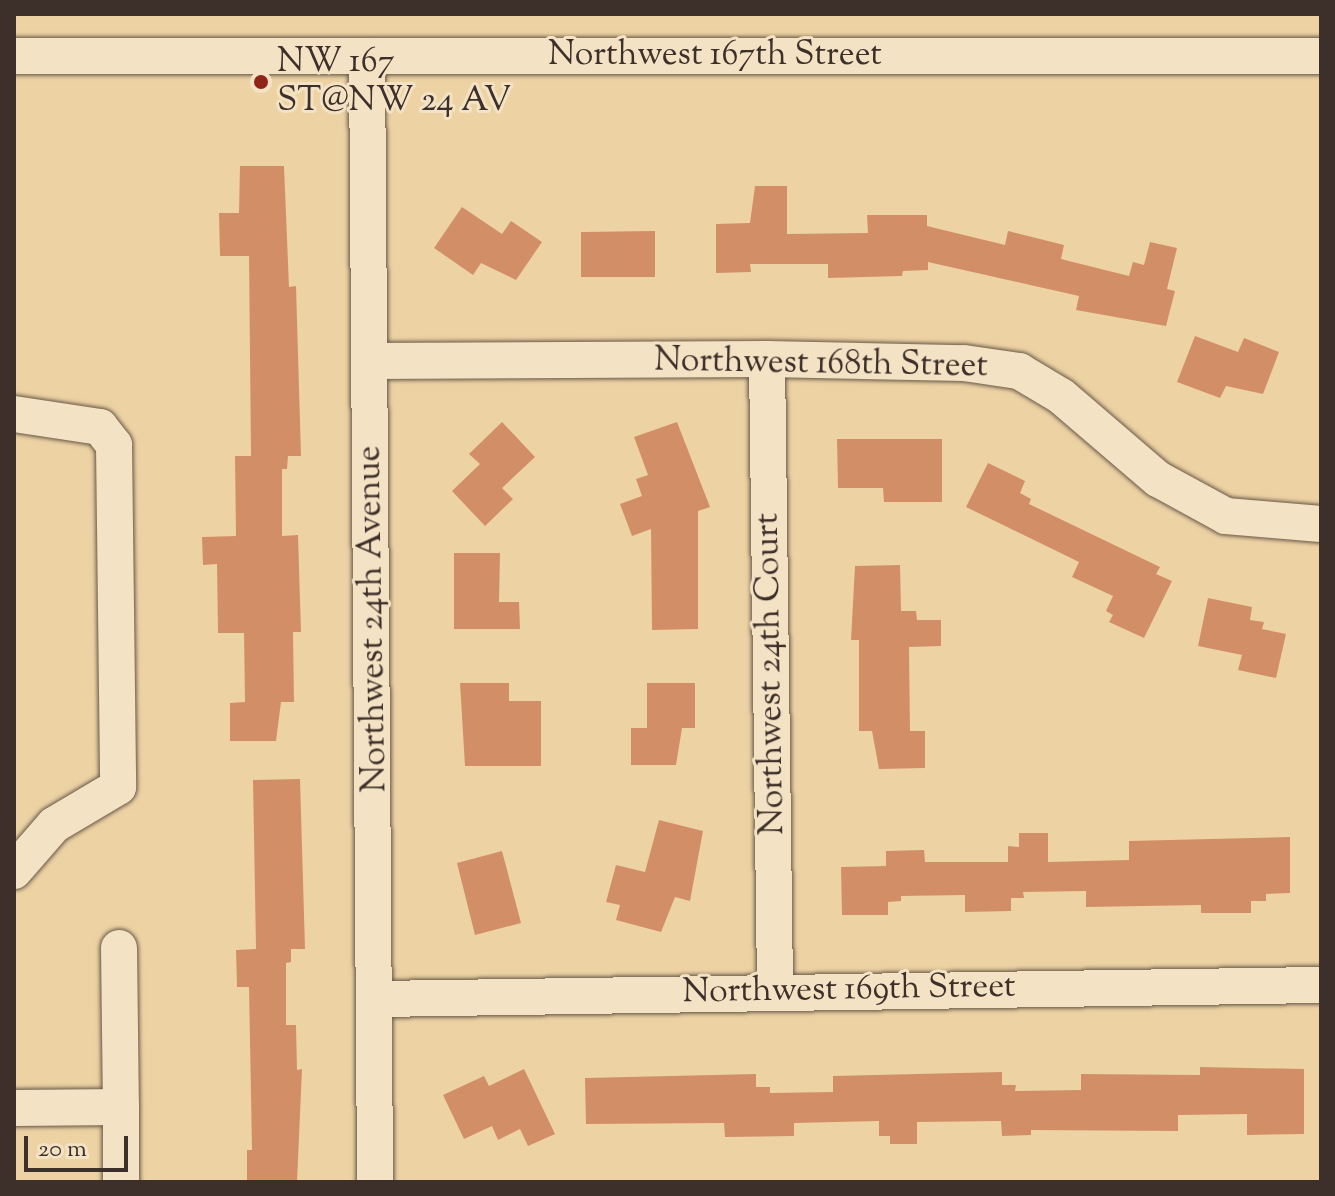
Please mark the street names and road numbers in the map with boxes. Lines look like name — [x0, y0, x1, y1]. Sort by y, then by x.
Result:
street label: Northwest 167th Street — [548, 36, 882, 76]
street label: Northwest 168th Street — [654, 341, 988, 387]
street label: Northwest 24th Avenue — [350, 445, 396, 793]
street label: Northwest 24th Court — [748, 512, 794, 836]
street label: Northwest 169th Street — [682, 967, 1016, 1013]

